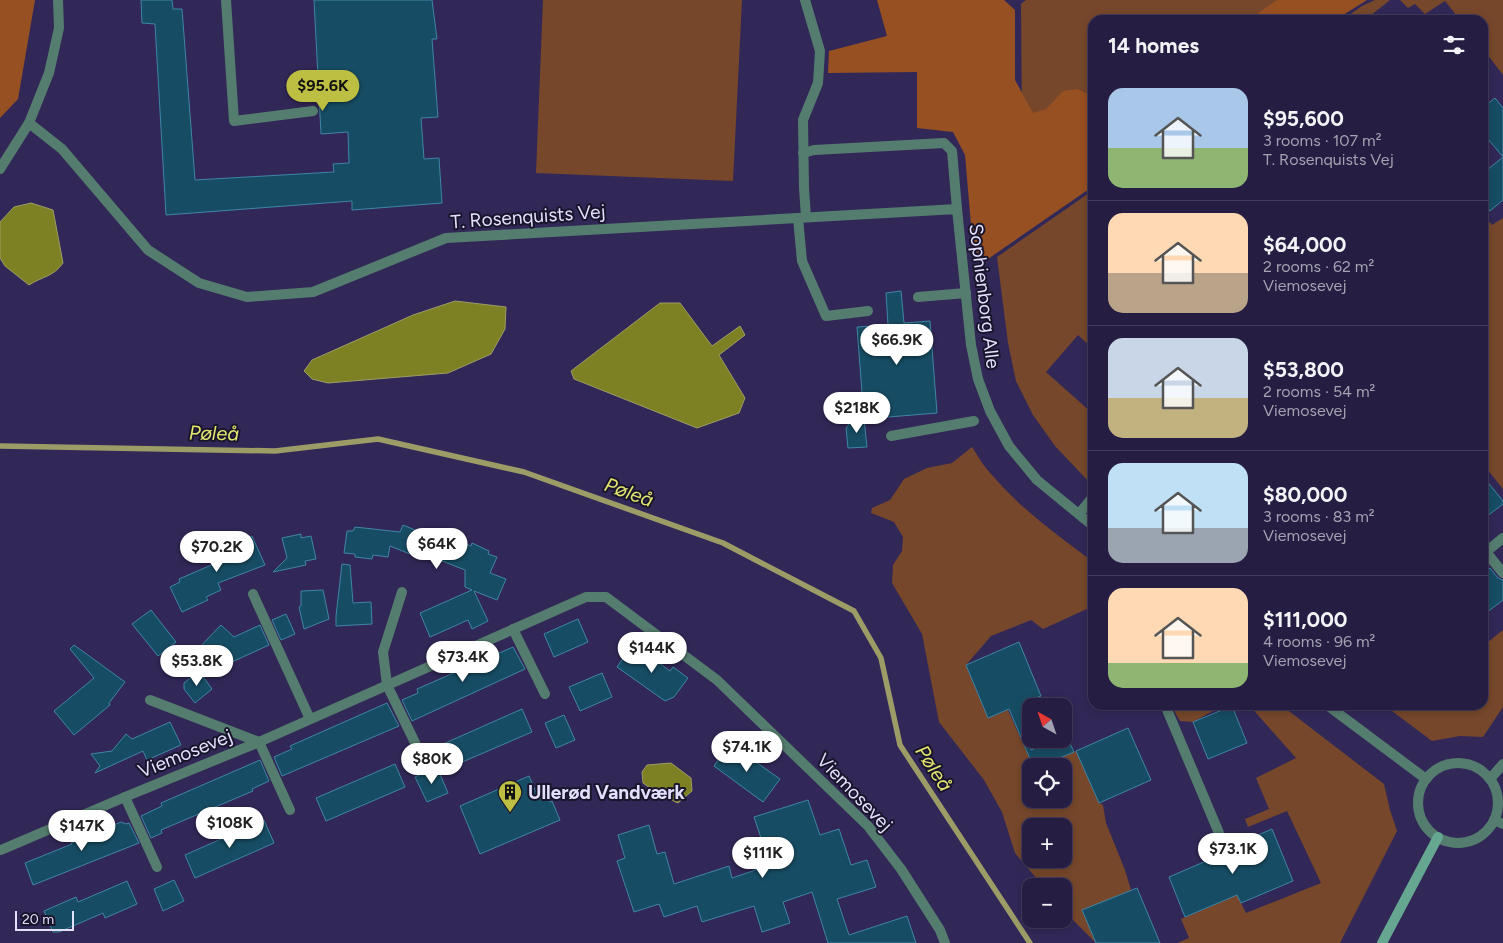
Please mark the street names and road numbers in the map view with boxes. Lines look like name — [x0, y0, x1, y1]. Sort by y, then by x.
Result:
street label: T. Rosenquists Vej — [450, 200, 606, 233]
street label: Sophienborg Alle — [964, 222, 1005, 370]
street label: Viemosevej — [135, 724, 236, 783]
street label: Viemosevej — [812, 749, 897, 836]

